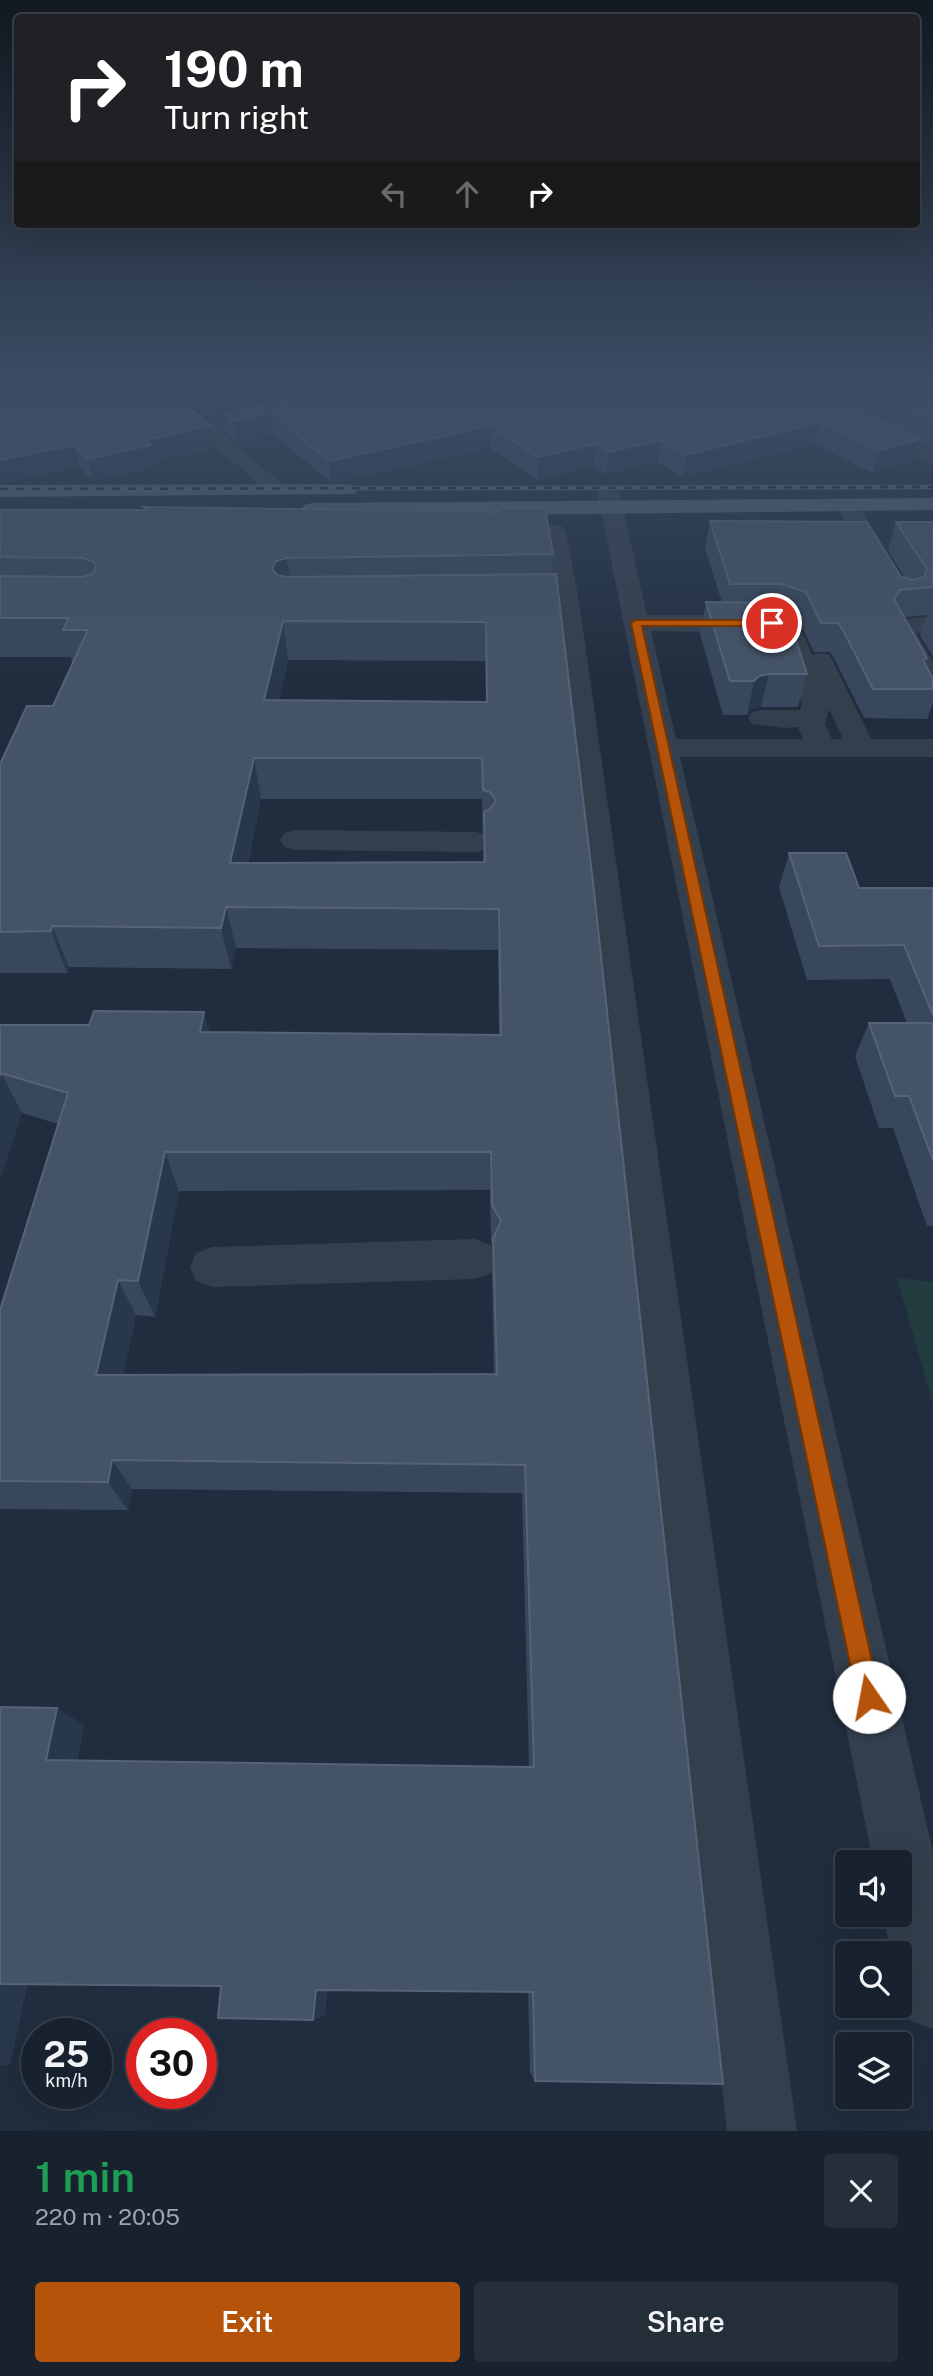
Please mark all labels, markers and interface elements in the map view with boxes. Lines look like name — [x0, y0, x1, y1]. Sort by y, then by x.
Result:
text: 190 m — [164, 40, 304, 98]
icon: right — [49, 42, 140, 133]
text: Turn right — [164, 99, 309, 136]
icon: left — [375, 175, 413, 213]
icon: ahead — [448, 175, 486, 213]
icon: right — [521, 175, 559, 213]
pin — [742, 593, 802, 653]
icon: arrive — [753, 604, 791, 642]
position arrow — [832, 1660, 906, 1734]
map controls — [835, 1850, 912, 2109]
button: sound — [835, 1850, 912, 1927]
button: search — [835, 1941, 912, 2018]
speed limit sign: 30 — [126, 2018, 217, 2109]
button: layers — [835, 2032, 912, 2109]
text: 25 — [44, 2034, 89, 2075]
text: km/h — [45, 2070, 88, 2091]
text: 1 min — [35, 2152, 135, 2201]
button: close — [824, 2154, 898, 2228]
text: 220 m · 20:05 — [35, 2203, 180, 2230]
button: Exit — [35, 2282, 460, 2362]
button: Share — [474, 2282, 898, 2362]

